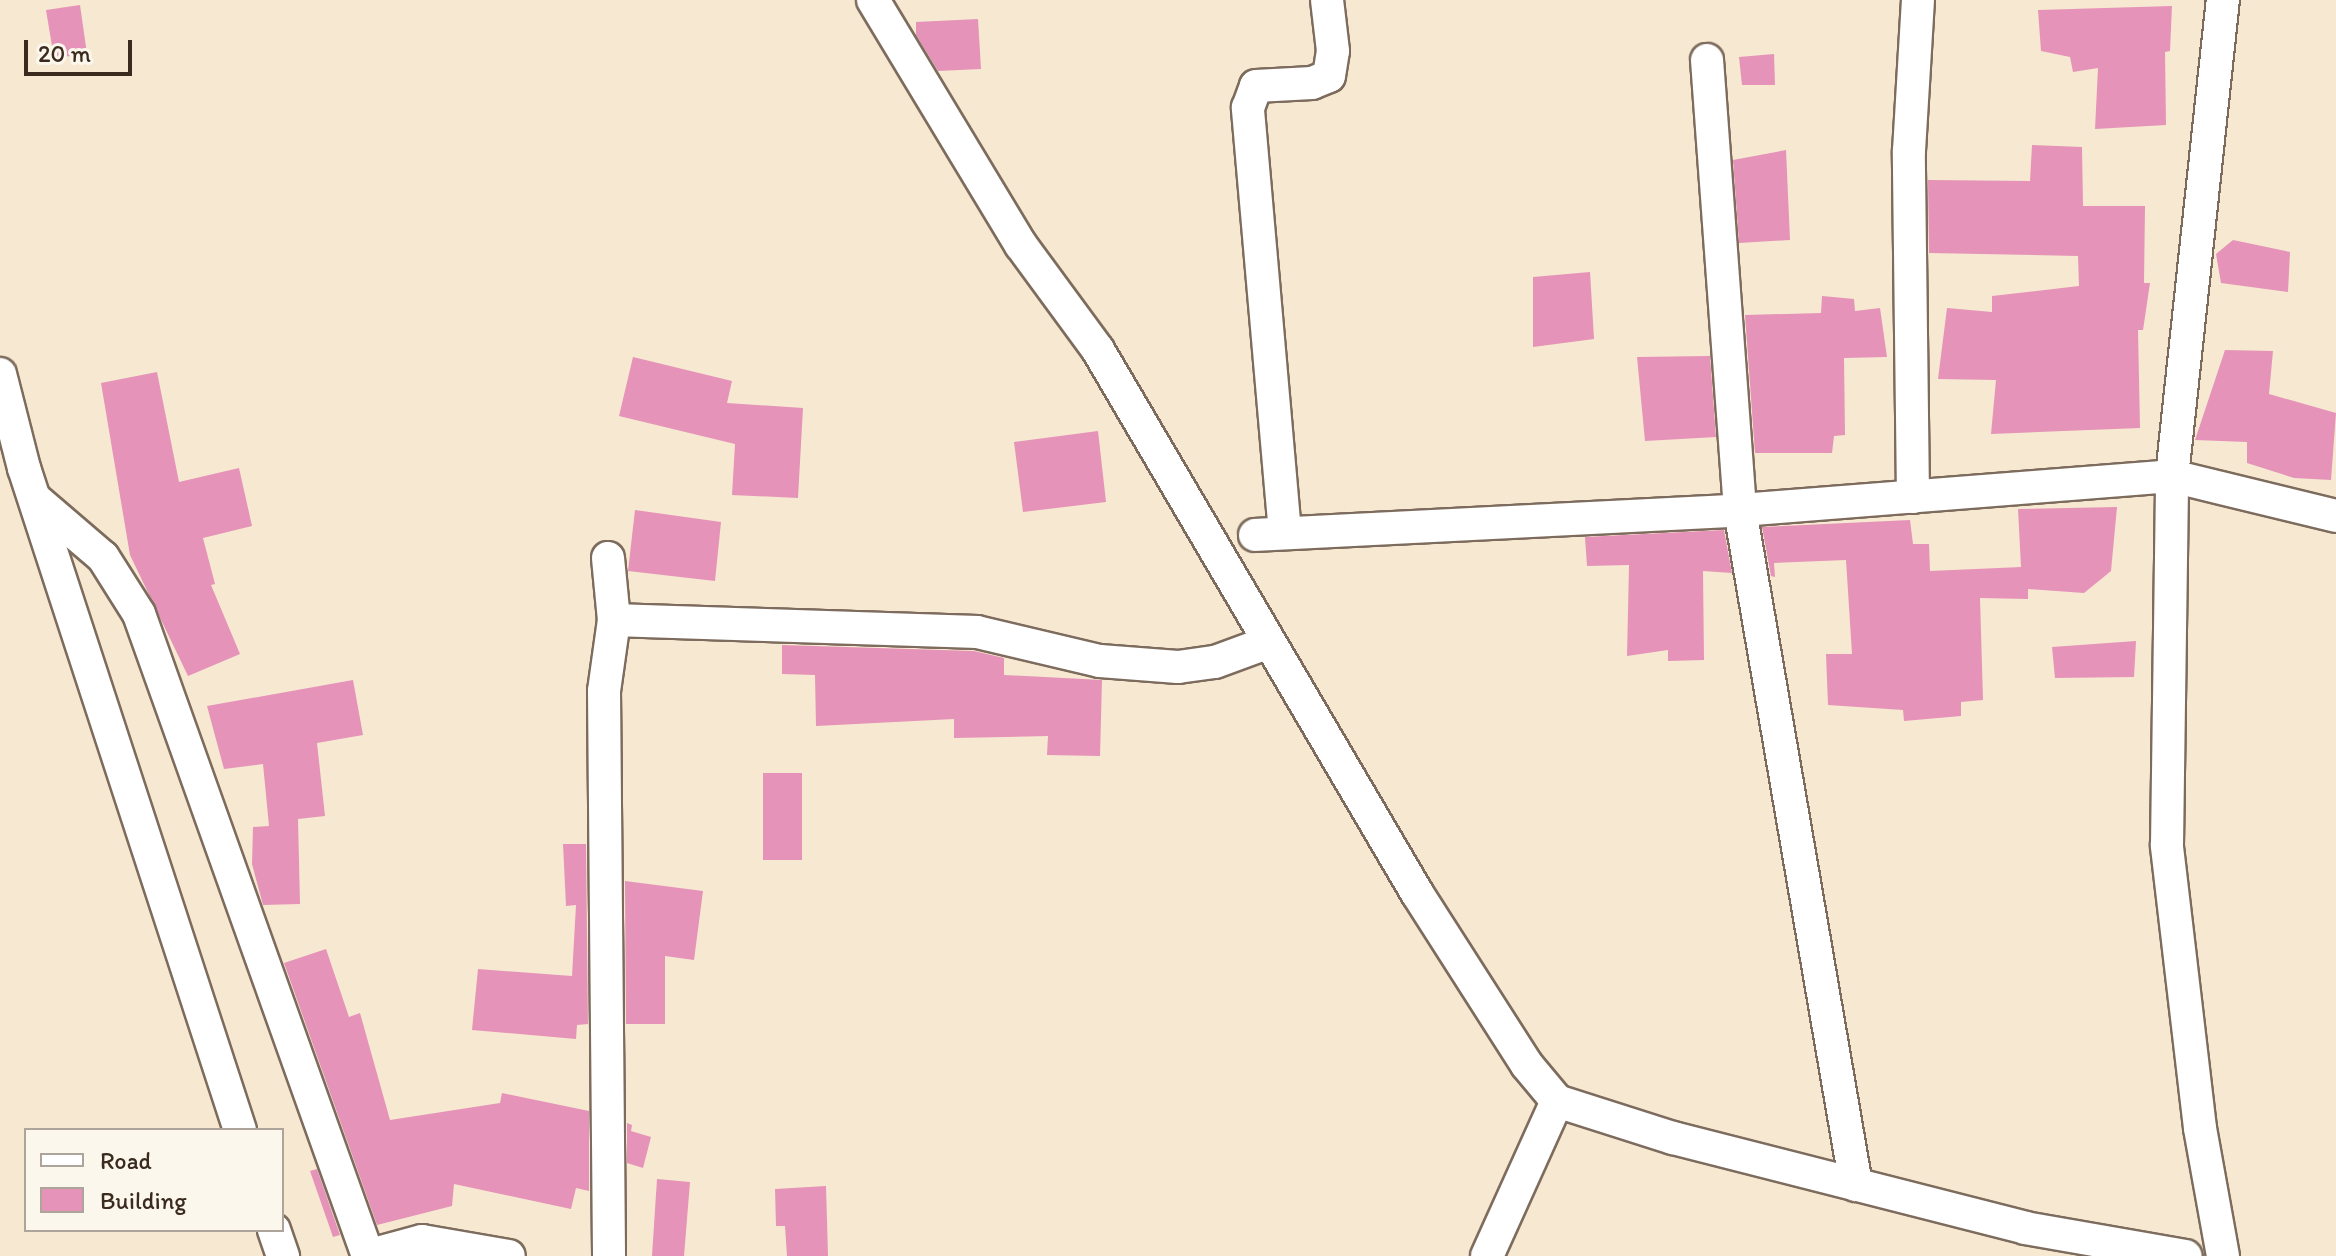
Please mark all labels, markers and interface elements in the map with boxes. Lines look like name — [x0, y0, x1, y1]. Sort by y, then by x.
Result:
scale bar — [28, 24, 136, 74]
text: 20 m — [38, 39, 91, 68]
legend — [24, 1128, 284, 1232]
text: Road — [100, 1146, 152, 1175]
text: Building — [100, 1186, 187, 1215]

